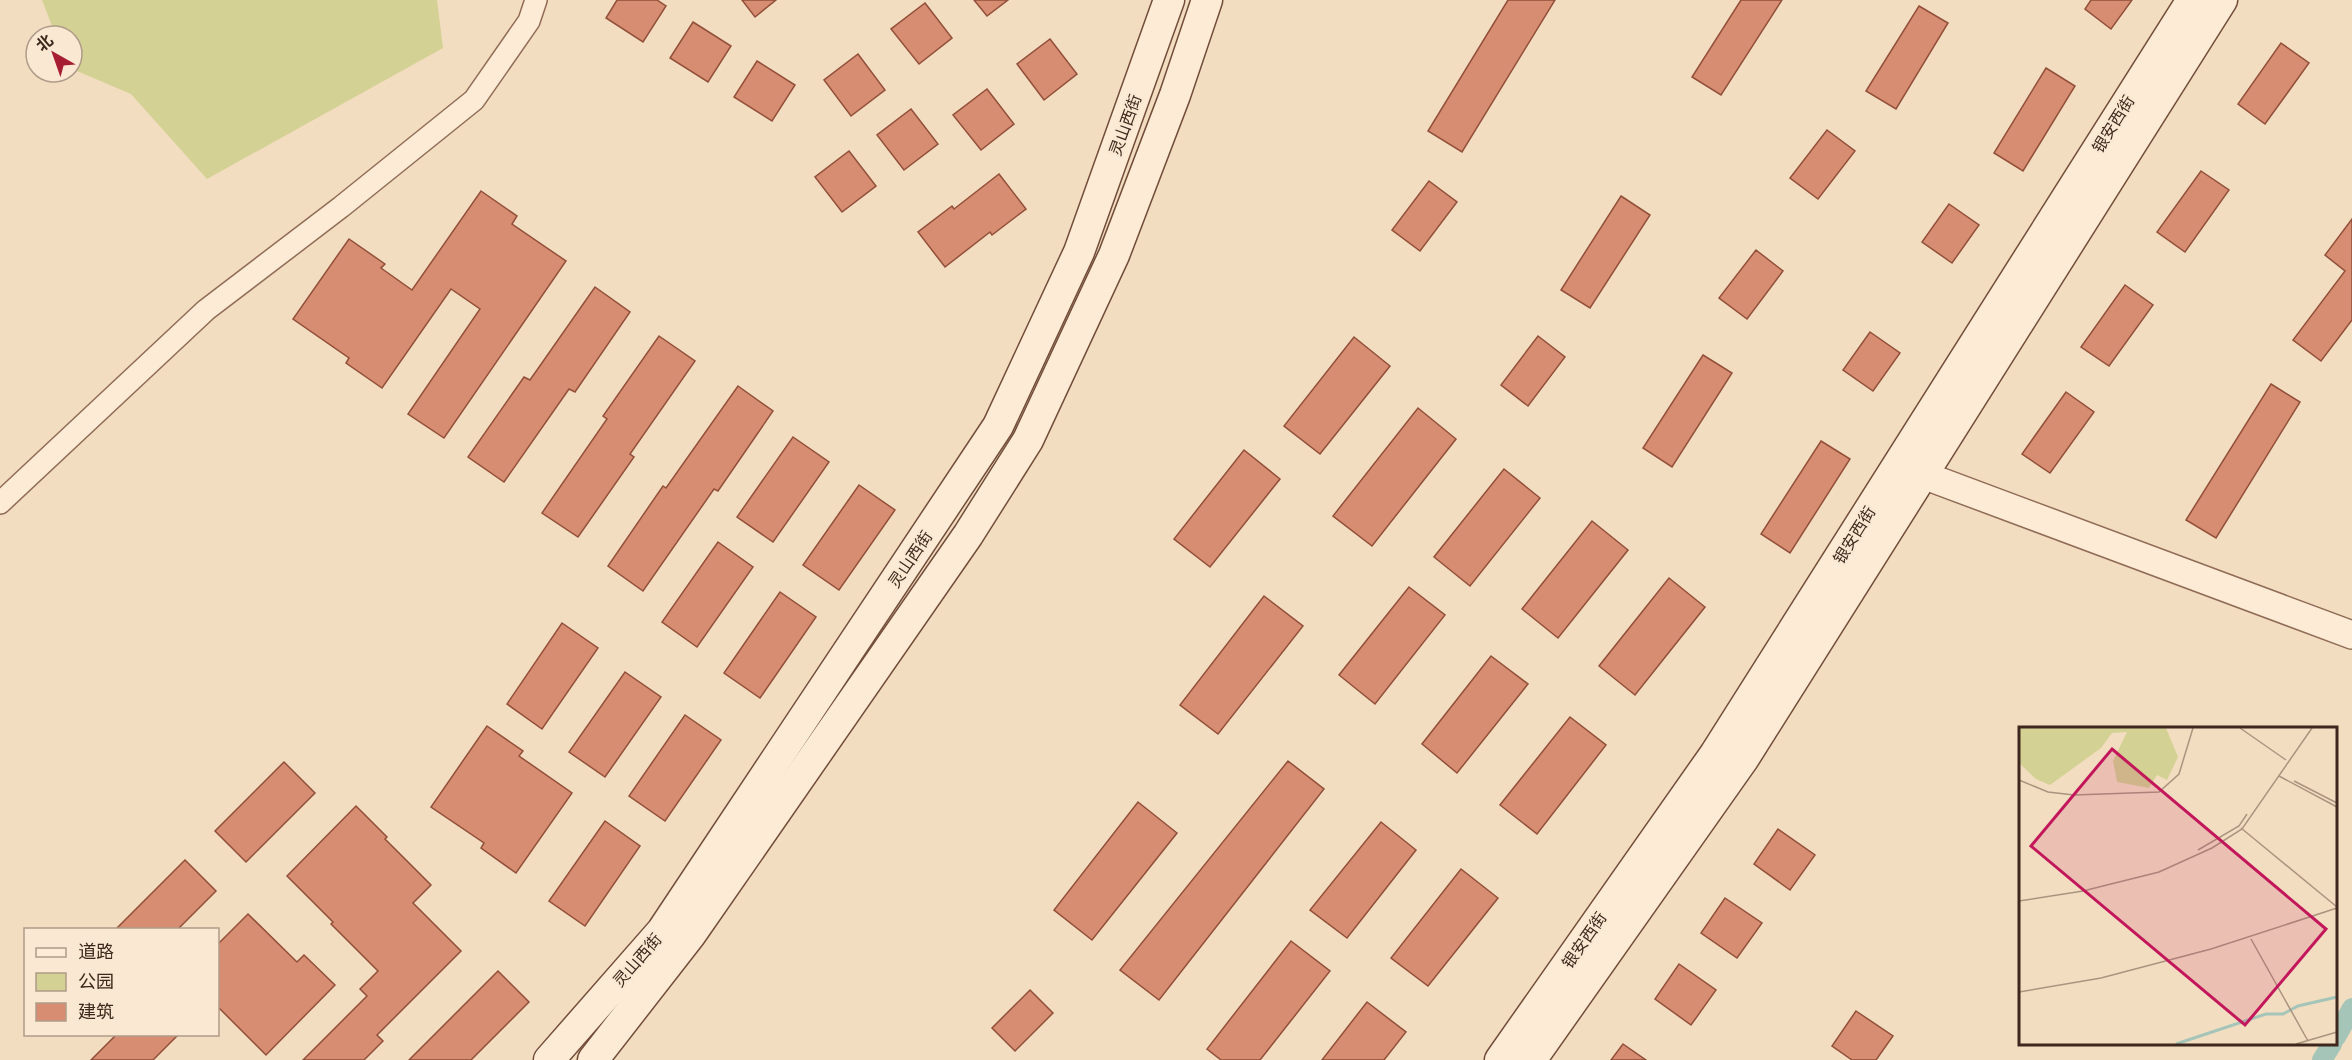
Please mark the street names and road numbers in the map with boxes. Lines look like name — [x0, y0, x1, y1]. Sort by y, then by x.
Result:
street label: 灵山西街 — [1107, 92, 1144, 158]
street label: 银安西街 — [2089, 93, 2138, 156]
street label: 银安西街 — [1830, 504, 1879, 567]
street label: 灵山西街 — [885, 528, 935, 591]
street label: 银安西街 — [1559, 909, 1610, 971]
street label: 灵山西街 — [610, 931, 665, 990]

